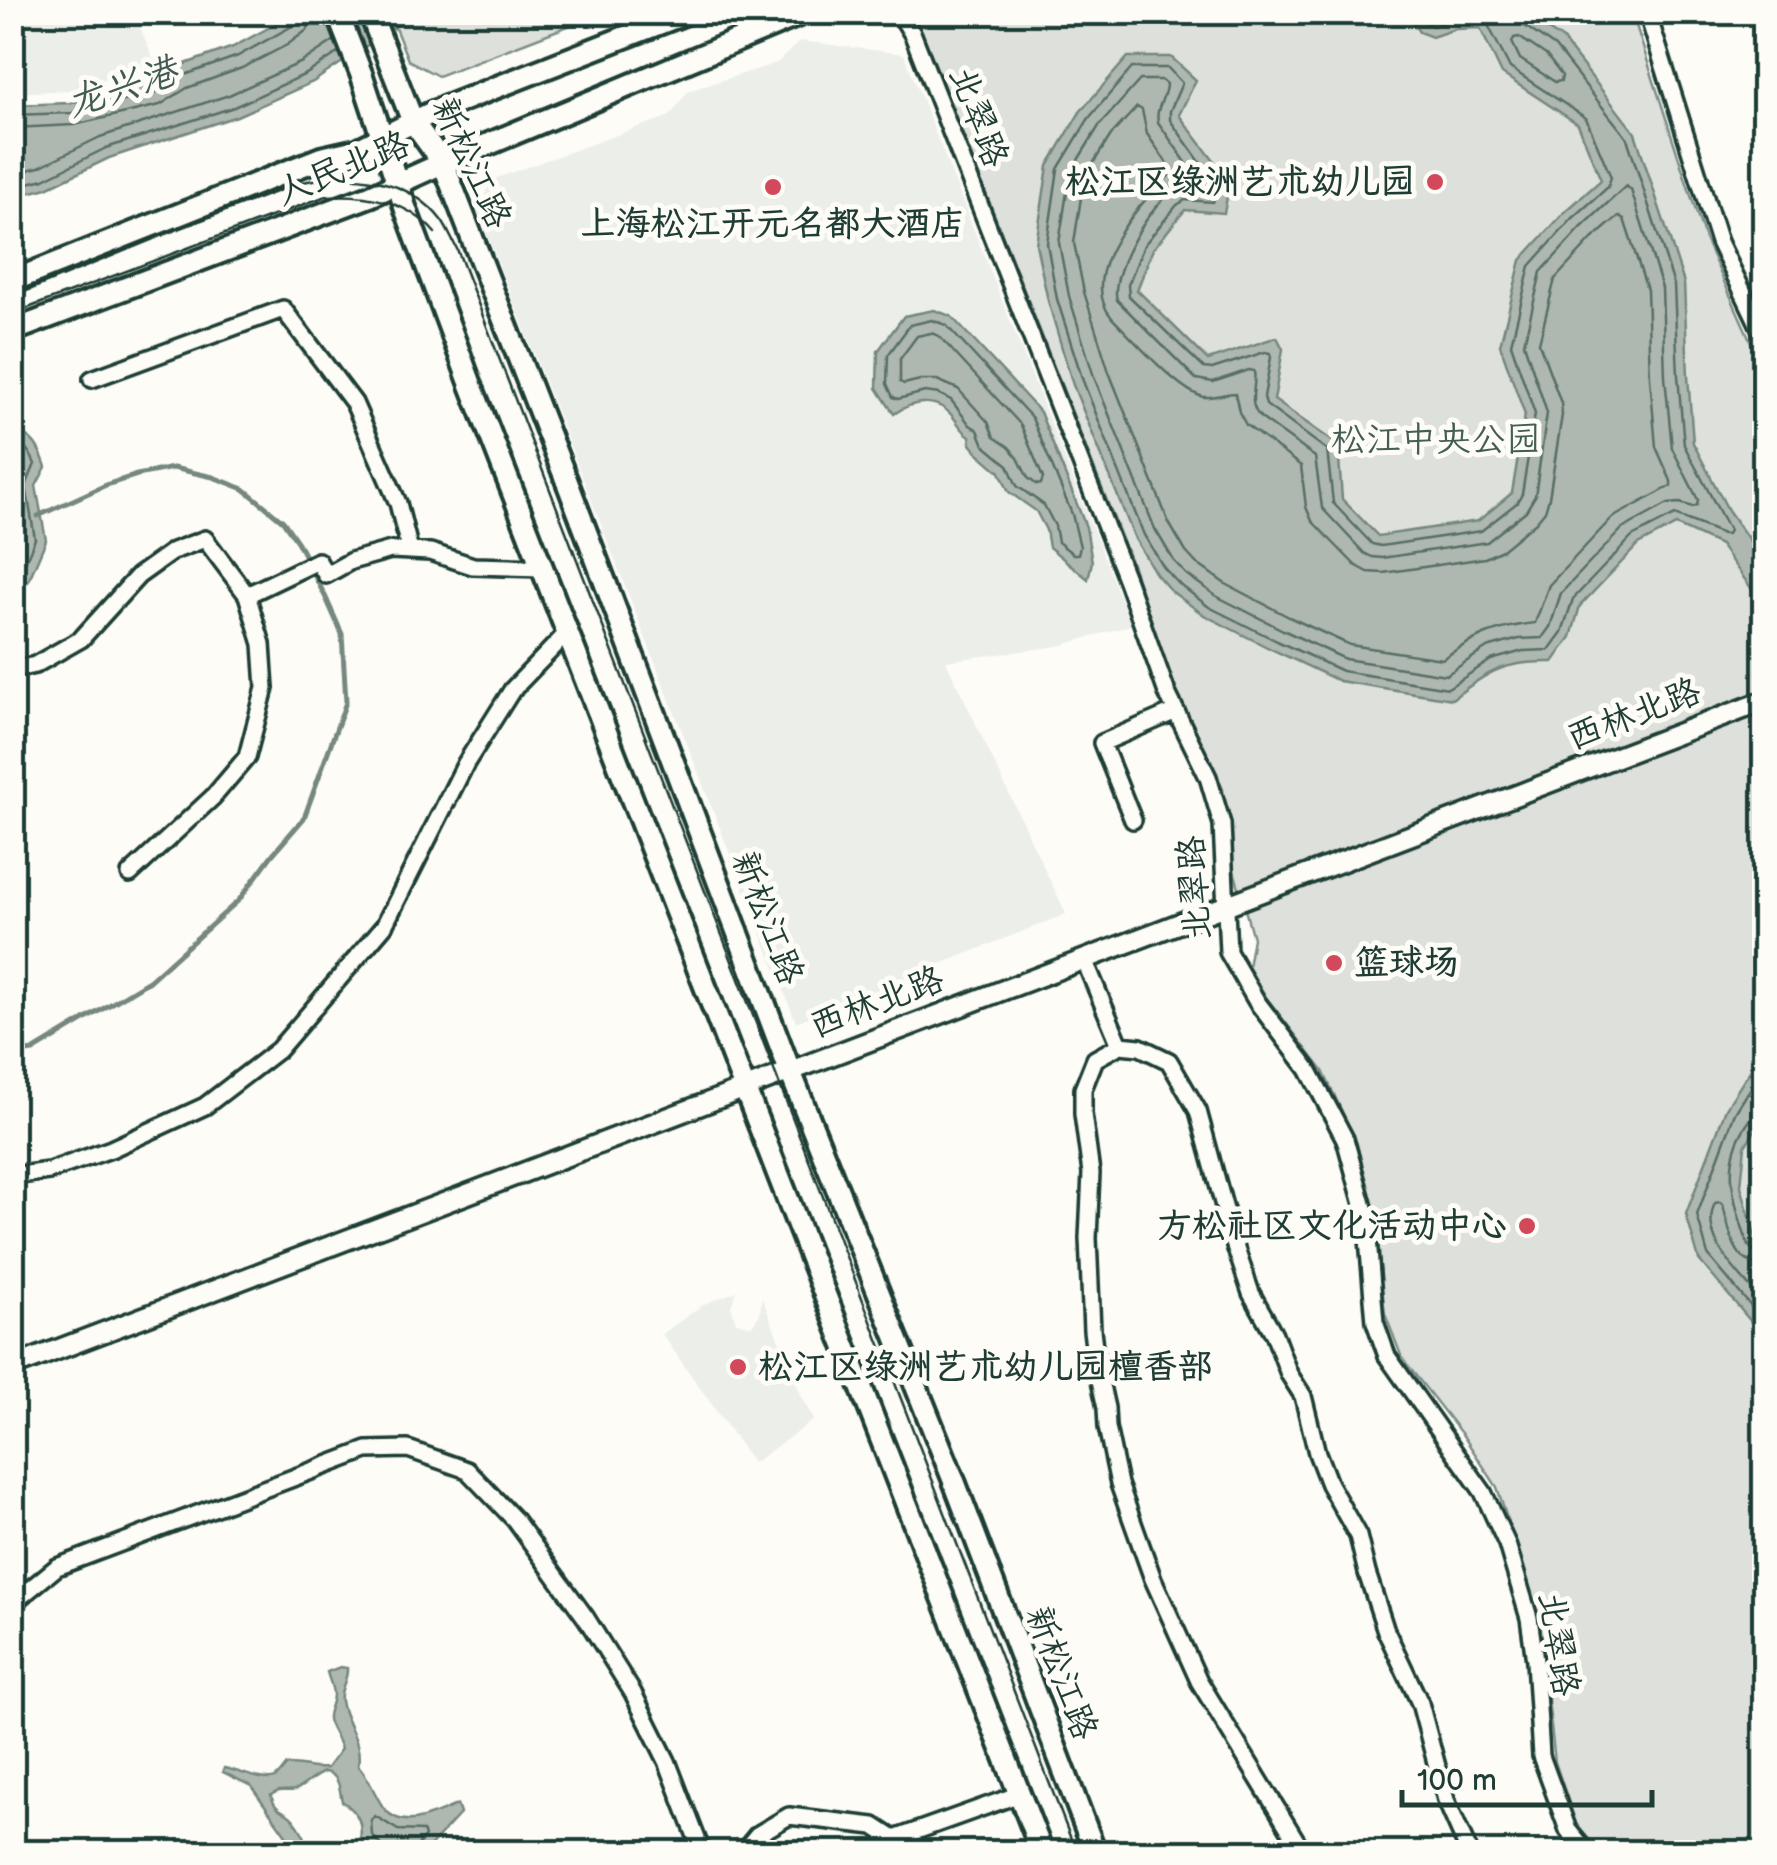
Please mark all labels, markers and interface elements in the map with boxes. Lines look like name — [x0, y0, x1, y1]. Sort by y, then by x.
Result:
water label: 龙兴港 — [61, 48, 186, 127]
street label: 北翠路 — [939, 60, 1017, 174]
street label: 新松江路 — [422, 90, 520, 236]
street label: 人民北路 — [270, 123, 416, 215]
place label: 松江区绿洲艺术幼儿园 — [1065, 161, 1415, 204]
marker: 松江区绿洲艺术幼儿园 — [1424, 171, 1446, 193]
marker: 上海松江开元名都大酒店 — [762, 176, 784, 198]
place label: 上海松江开元名都大酒店 — [580, 203, 966, 246]
park label: 松江中央公园 — [1331, 419, 1541, 462]
street label: 西林北路 — [1561, 670, 1707, 760]
street label: 北翠路 — [1170, 834, 1220, 942]
street label: 新松江路 — [722, 845, 812, 991]
place label: 篮球场 — [1354, 942, 1459, 985]
marker: 篮球场 — [1323, 952, 1345, 974]
street label: 西林北路 — [804, 958, 950, 1048]
place label: 方松社区文化活动中心 — [1157, 1205, 1507, 1248]
marker: 方松社区文化活动中心 — [1516, 1215, 1538, 1237]
place label: 松江区绿洲艺术幼儿园檀香部 — [758, 1346, 1213, 1389]
marker: 松江区绿洲艺术幼儿园檀香部 — [727, 1356, 749, 1378]
street label: 北翠路 — [1529, 1589, 1587, 1699]
street label: 新松江路 — [1016, 1600, 1106, 1746]
scale bar — [1402, 1745, 1652, 1807]
text: 100 m — [1417, 1763, 1497, 1799]

